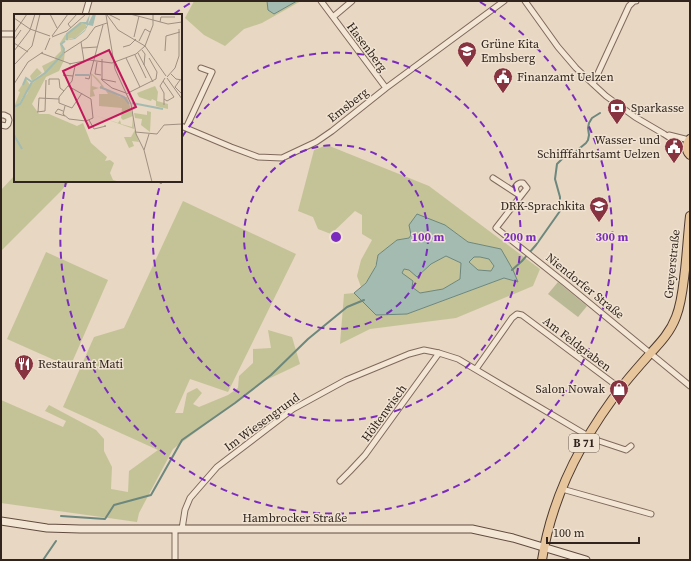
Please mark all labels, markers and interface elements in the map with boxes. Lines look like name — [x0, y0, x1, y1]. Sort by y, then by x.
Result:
inset map — [14, 14, 182, 182]
street label: Hasenberg — [343, 19, 391, 75]
place label: Grüne Kita Embsberg — [481, 36, 540, 66]
school or university icon: Grüne Kita Embsberg — [456, 40, 478, 68]
public building icon: Finanzamt Uelzen — [492, 66, 514, 94]
place label: Finanzamt Uelzen — [517, 69, 614, 85]
street label: Emsberg — [324, 84, 372, 126]
bank icon: Sparkasse — [606, 97, 628, 125]
place label: Sparkasse — [631, 100, 684, 116]
place label: Wasser- und Schifffahrtsamt Uelzen — [537, 132, 660, 162]
public building icon: Wasser- und Schifffahrtsamt Uelzen — [663, 136, 685, 164]
school or university icon: DRK-Sprachkita — [588, 195, 610, 223]
place label: DRK-Sprachkita — [500, 198, 586, 214]
text: 100 m — [412, 229, 445, 245]
text: 200 m — [504, 229, 537, 245]
text: 300 m — [596, 229, 629, 245]
street label: Greyerstraße — [660, 229, 684, 299]
centre of rings — [329, 230, 343, 244]
street label: Niendorfer Straße — [542, 249, 628, 323]
street label: Am Feldgraben — [539, 313, 615, 375]
restaurant icon: Restaurant Mati — [13, 353, 35, 381]
place label: Restaurant Mati — [38, 356, 124, 372]
shop icon: Salon Nowak — [608, 378, 630, 406]
street label: Höltenwisch — [358, 381, 410, 445]
place label: Salon Nowak — [536, 381, 605, 397]
street label: Im Wiesengrund — [221, 389, 303, 455]
road number: B 71 — [569, 434, 599, 452]
street label: Hambrocker Straße — [243, 510, 347, 526]
scale bar — [547, 519, 639, 545]
text: 100 m — [553, 525, 585, 541]

